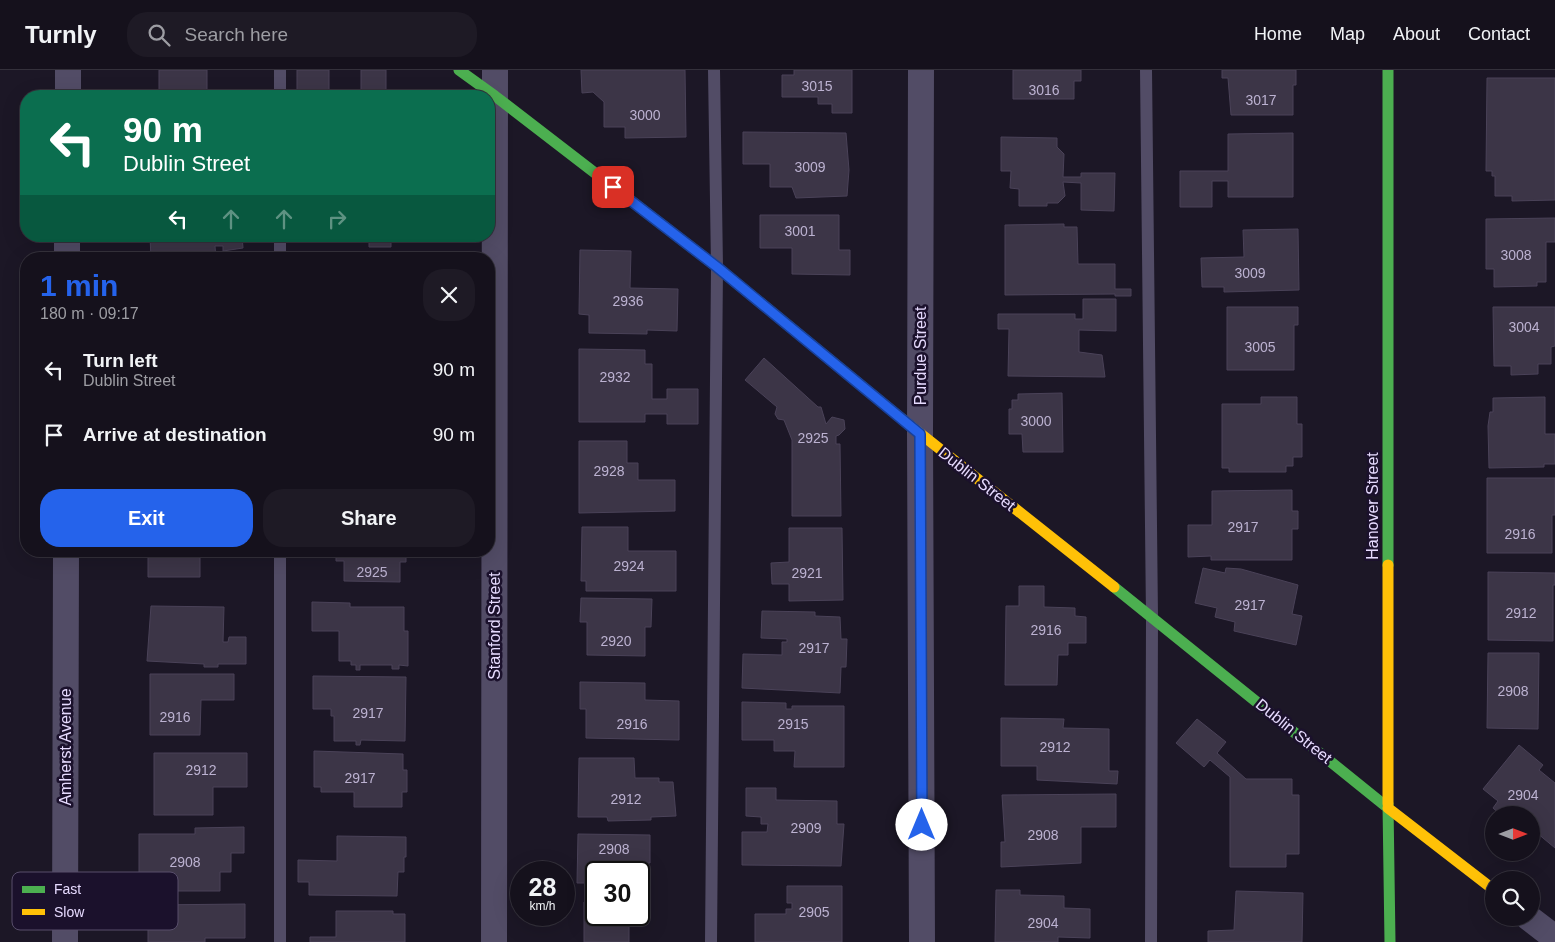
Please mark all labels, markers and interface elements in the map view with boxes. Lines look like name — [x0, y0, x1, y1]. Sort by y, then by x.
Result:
search box — [127, 12, 477, 57]
text: Turnly — [25, 21, 97, 48]
icon: search — [145, 21, 173, 49]
text: Search here — [185, 24, 288, 45]
text: Home — [1254, 24, 1302, 44]
text: Map — [1330, 24, 1365, 44]
text: About — [1393, 24, 1440, 44]
text: Contact — [1468, 24, 1530, 44]
house number: 3015 — [801, 78, 833, 94]
house number: 3016 — [1028, 82, 1060, 98]
house number: 3017 — [1245, 92, 1277, 108]
house number: 3000 — [629, 107, 661, 123]
icon: left — [40, 110, 105, 175]
text: 90 m — [123, 110, 203, 149]
text: Dublin Street — [123, 151, 250, 176]
house number: 3009 — [794, 159, 826, 175]
pin — [592, 166, 634, 208]
icon: arrive — [599, 173, 627, 201]
icon: left — [164, 205, 192, 233]
icon: ahead — [217, 205, 245, 233]
icon: ahead — [270, 205, 298, 233]
icon: right — [323, 205, 351, 233]
house number: 3001 — [784, 223, 816, 239]
house number: 3008 — [1500, 247, 1532, 263]
house number: 3009 — [1234, 265, 1266, 281]
text: 1 min — [40, 269, 118, 302]
button: close — [423, 269, 475, 321]
house number: 2936 — [612, 293, 644, 309]
text: 180 m · 09:17 — [40, 305, 139, 322]
street label: Purdue Street — [912, 306, 929, 405]
house number: 3004 — [1508, 319, 1540, 335]
house number: 3005 — [1244, 339, 1276, 355]
text: Turn left — [83, 350, 158, 371]
icon: left — [40, 356, 68, 384]
text: 90 m — [433, 359, 475, 380]
house number: 2932 — [599, 369, 631, 385]
text: Dublin Street — [83, 372, 176, 389]
house number: 3000 — [1020, 413, 1052, 429]
icon: arrive — [40, 421, 68, 449]
text: Arrive at destination — [83, 424, 267, 445]
text: 90 m — [433, 424, 475, 445]
house number: 2925 — [797, 430, 829, 446]
street label: Dublin Street — [935, 444, 1019, 515]
street label: Hanover Street — [1364, 452, 1381, 560]
house number: 2928 — [593, 463, 625, 479]
button: Exit — [40, 489, 253, 547]
button: Share — [263, 489, 475, 547]
house number: 2917 — [1227, 519, 1259, 535]
house number: 2916 — [1504, 526, 1536, 542]
house number: 2924 — [613, 558, 645, 574]
house number: 2925 — [356, 564, 388, 580]
house number: 2921 — [791, 565, 823, 581]
street label: Stanford Street — [486, 572, 503, 680]
house number: 2917 — [1234, 597, 1266, 613]
house number: 2912 — [1505, 605, 1537, 621]
house number: 2916 — [1030, 622, 1062, 638]
house number: 2920 — [600, 633, 632, 649]
house number: 2917 — [798, 640, 830, 656]
house number: 2908 — [1497, 683, 1529, 699]
street label: Amherst Avenue — [57, 688, 74, 806]
street label: Dublin Street — [1253, 695, 1336, 767]
house number: 2917 — [352, 705, 384, 721]
house number: 2916 — [159, 709, 191, 725]
house number: 2916 — [616, 716, 648, 732]
house number: 2915 — [777, 716, 809, 732]
house number: 2912 — [1039, 739, 1071, 755]
house number: 2912 — [185, 762, 217, 778]
house number: 2917 — [344, 770, 376, 786]
house number: 2904 — [1507, 787, 1539, 803]
house number: 2912 — [610, 791, 642, 807]
position arrow — [895, 798, 947, 850]
north arrow — [1485, 806, 1540, 861]
map controls — [1485, 806, 1540, 926]
house number: 2909 — [790, 820, 822, 836]
house number: 2908 — [1027, 827, 1059, 843]
house number: 2908 — [598, 841, 630, 857]
house number: 2908 — [169, 854, 201, 870]
speed limit sign: 30 — [585, 861, 650, 926]
button: search — [1485, 871, 1540, 926]
legend — [12, 872, 178, 930]
text: 28 — [529, 873, 556, 901]
text: Fast — [54, 881, 81, 897]
text: km/h — [529, 899, 556, 913]
text: Slow — [54, 904, 85, 920]
house number: 2905 — [798, 904, 830, 920]
house number: 2904 — [1027, 915, 1059, 931]

